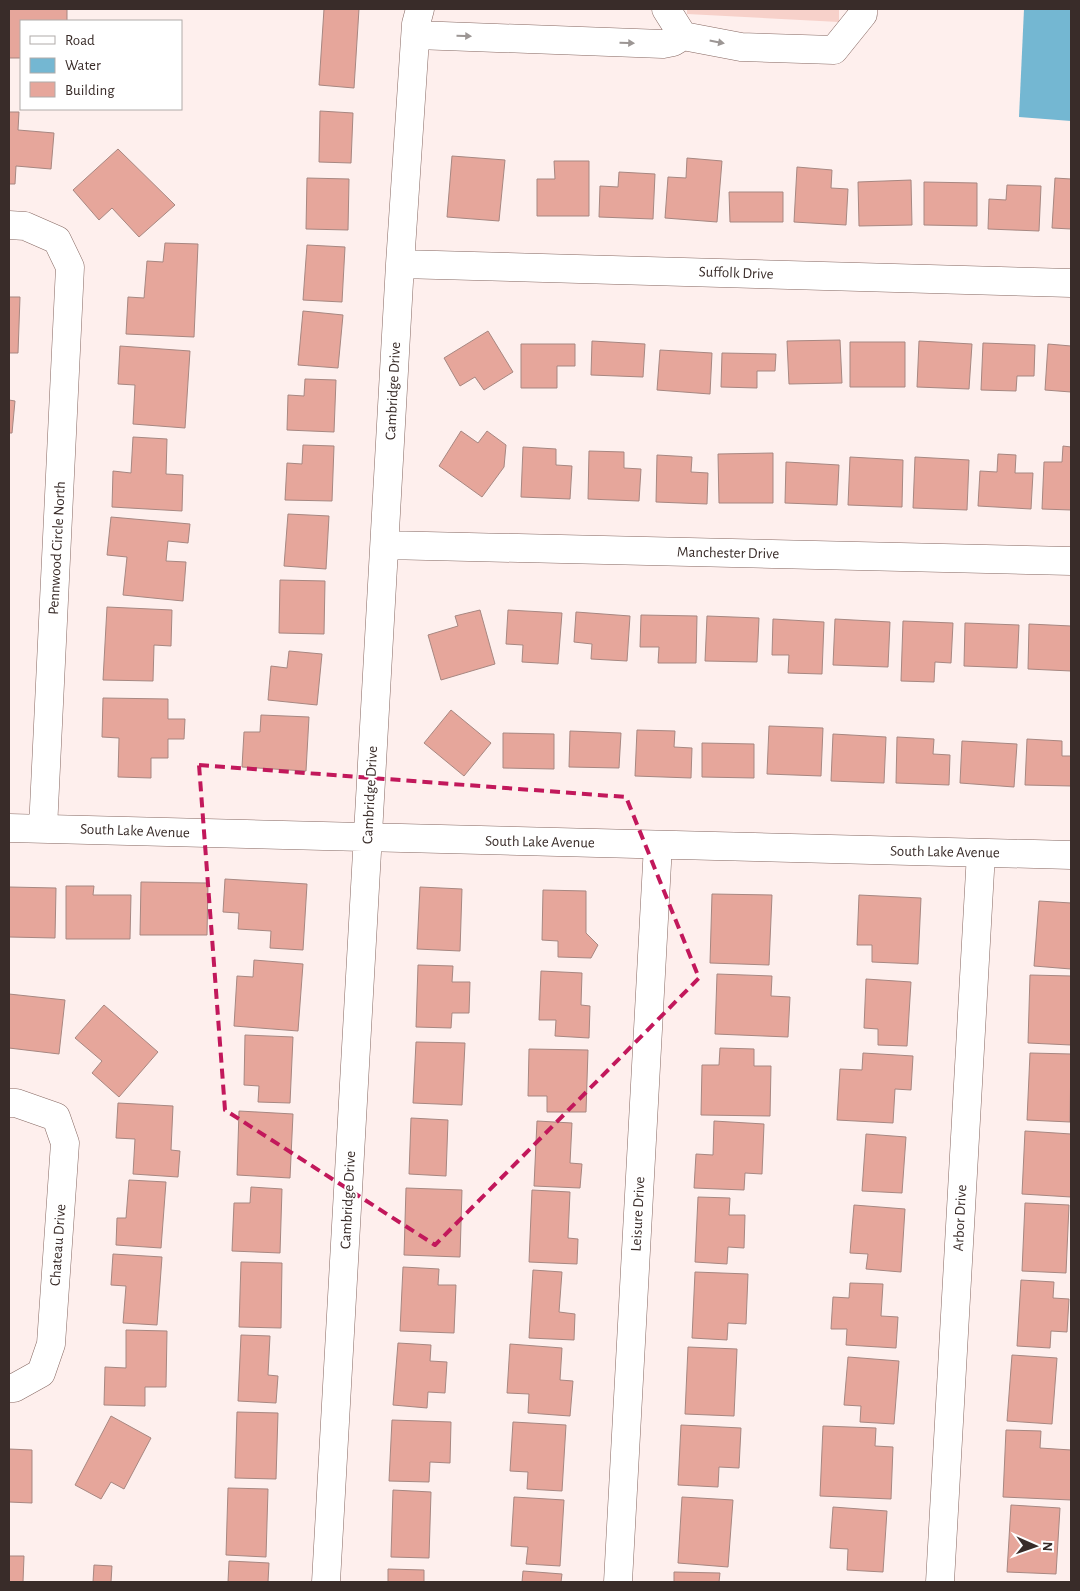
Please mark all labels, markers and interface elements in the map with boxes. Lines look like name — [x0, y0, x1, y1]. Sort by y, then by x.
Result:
legend — [20, 20, 182, 110]
one-way arrow — [457, 32, 473, 40]
text: Road — [65, 33, 95, 48]
one-way arrow — [709, 38, 724, 46]
one-way arrow — [619, 39, 635, 47]
text: Water — [65, 58, 101, 73]
text: Building — [65, 83, 115, 98]
street label: Suffolk Drive — [698, 264, 774, 282]
street label: Cambridge Drive — [383, 341, 403, 440]
street label: Pennwood Circle North — [46, 481, 68, 615]
street label: Manchester Drive — [677, 545, 779, 561]
street label: Cambridge Drive — [360, 745, 380, 844]
street label: South Lake Avenue — [80, 822, 190, 840]
street label: South Lake Avenue — [485, 834, 595, 850]
street label: South Lake Avenue — [890, 844, 1000, 860]
street label: Cambridge Drive — [338, 1150, 358, 1249]
street label: Leisure Drive — [629, 1176, 647, 1252]
street label: Arbor Drive — [951, 1184, 969, 1252]
street label: Chateau Drive — [48, 1203, 68, 1287]
north arrow — [1010, 1521, 1060, 1571]
text: N — [1040, 1541, 1054, 1552]

